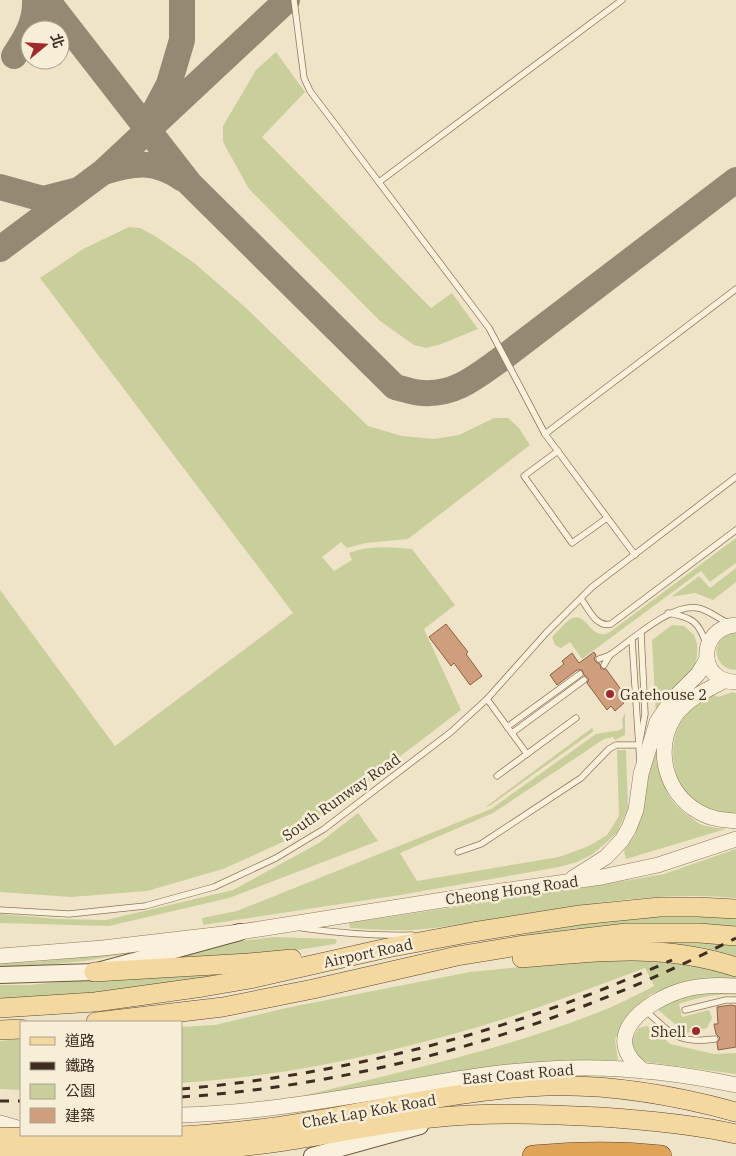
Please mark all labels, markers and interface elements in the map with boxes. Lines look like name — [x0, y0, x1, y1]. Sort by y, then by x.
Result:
north arrow — [20, 20, 70, 70]
text: 北 — [47, 32, 68, 50]
place label: Gatehouse 2 — [620, 685, 707, 704]
marker: Gatehouse 2 — [604, 688, 616, 700]
street label: South Runway Road — [278, 749, 404, 845]
street label: Cheong Hong Road — [444, 871, 580, 909]
street label: Airport Road — [322, 934, 414, 972]
legend — [20, 1021, 182, 1136]
place label: Shell — [651, 1022, 686, 1041]
marker: Shell — [690, 1025, 702, 1037]
text: 道路 — [65, 1031, 95, 1050]
text: 鐵路 — [65, 1056, 95, 1075]
street label: East Coast Road — [461, 1060, 575, 1088]
text: 公園 — [65, 1081, 95, 1100]
street label: Chek Lap Kok Road — [300, 1090, 438, 1132]
text: 建築 — [65, 1106, 95, 1125]

